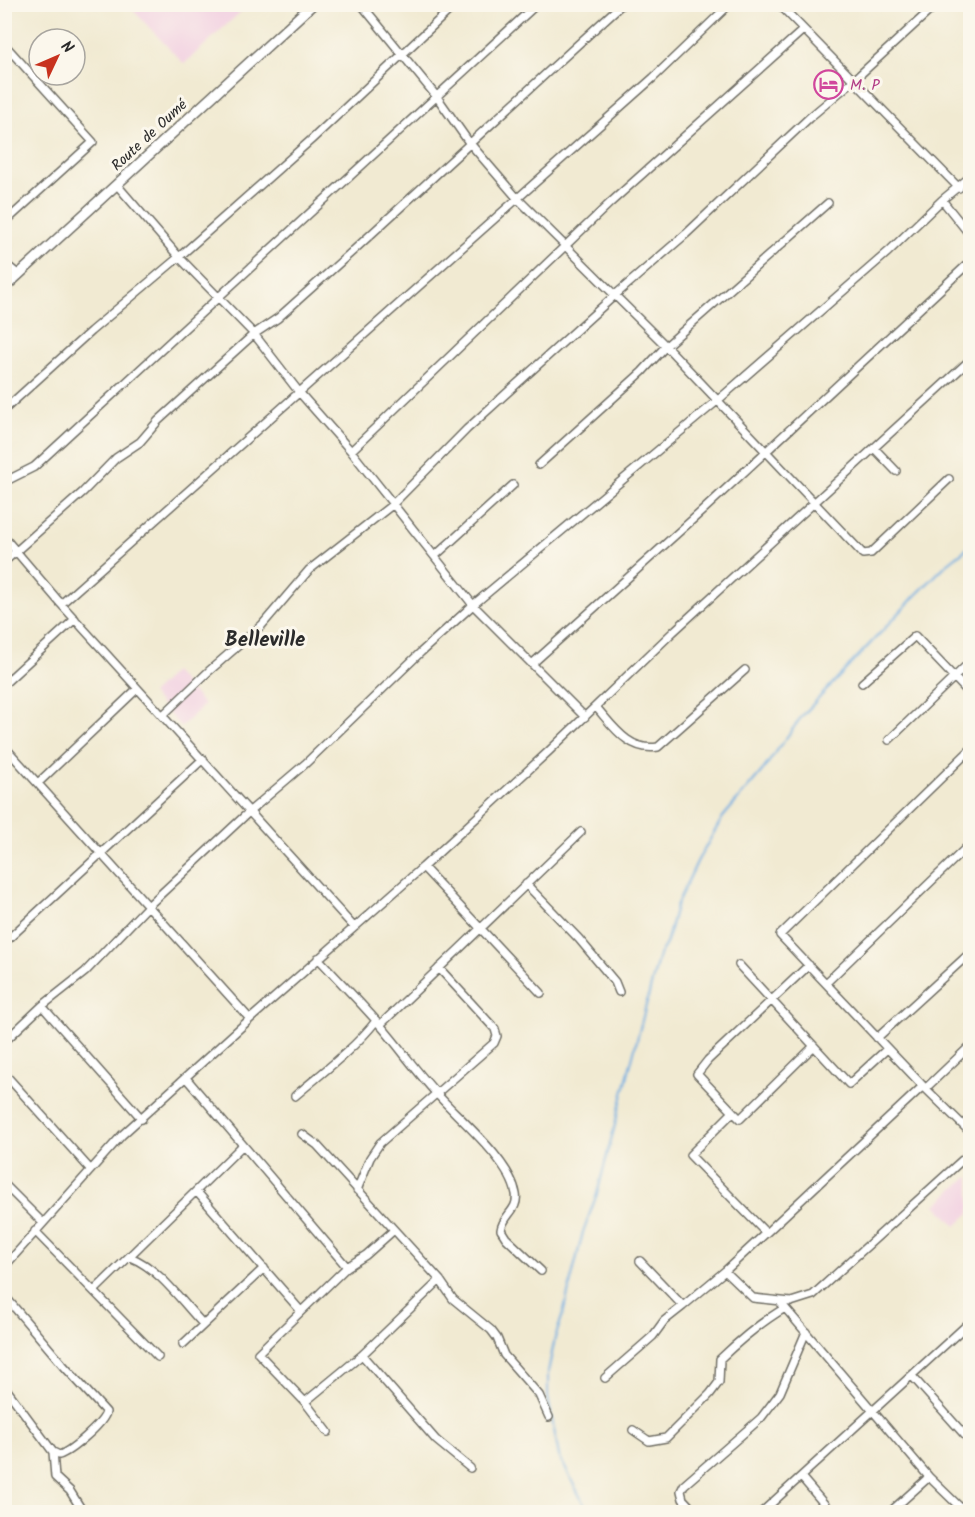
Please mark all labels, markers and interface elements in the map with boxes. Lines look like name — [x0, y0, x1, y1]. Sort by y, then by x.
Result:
north arrow — [27, 27, 87, 87]
text: N — [54, 35, 79, 60]
hotel icon: M. P — [813, 69, 845, 101]
place label: M. P — [850, 74, 880, 98]
street label: Route de Oumé — [106, 93, 194, 177]
district label: Belleville — [225, 624, 305, 657]

